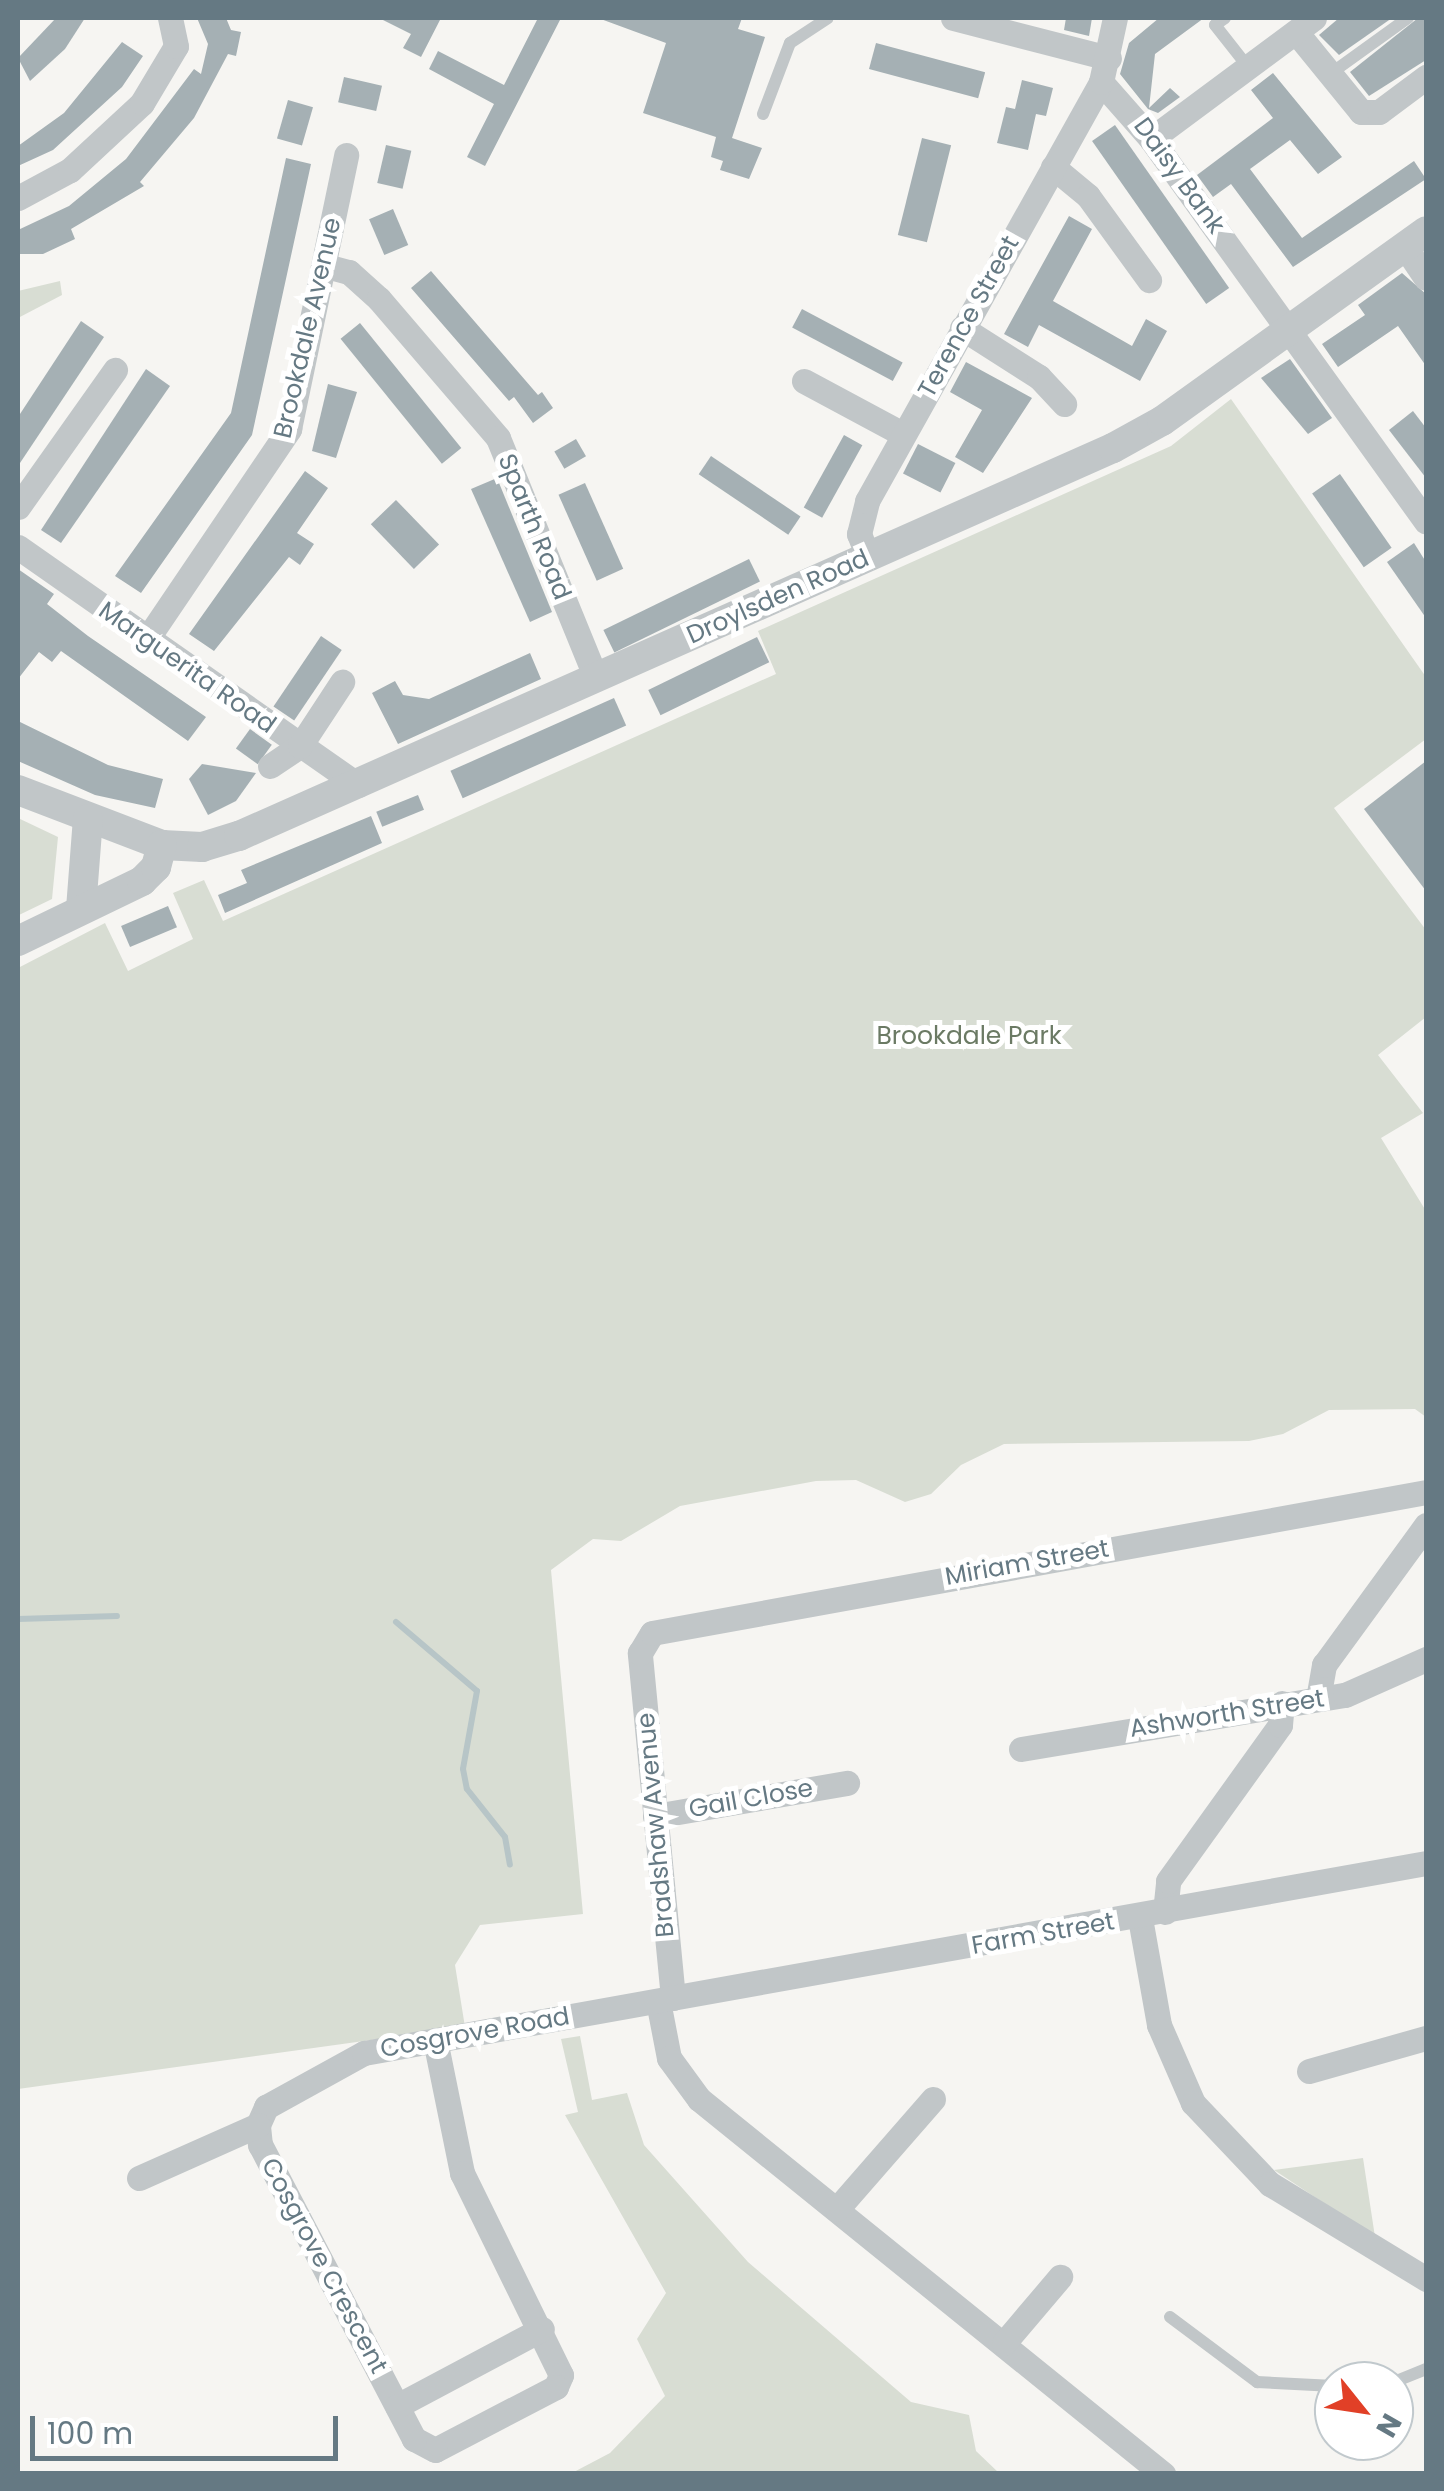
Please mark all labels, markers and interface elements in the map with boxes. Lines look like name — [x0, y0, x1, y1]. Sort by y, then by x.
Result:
street label: Daisy Bank — [1127, 112, 1231, 240]
street label: Brookdale Avenue — [268, 215, 348, 441]
street label: Terence Street — [912, 231, 1026, 403]
street label: Sparth Road — [491, 450, 577, 604]
street label: Droylsden Road — [682, 543, 874, 651]
street label: Marguerita Road — [93, 596, 281, 740]
park label: Brookdale Park — [876, 1021, 1062, 1051]
street label: Miriam Street — [943, 1534, 1111, 1592]
street label: Ashworth Street — [1128, 1684, 1326, 1744]
street label: Bradshaw Avenue — [631, 1711, 681, 1939]
street label: Gail Close — [687, 1773, 815, 1825]
street label: Farm Street — [969, 1907, 1117, 1961]
street label: Cosgrove Road — [378, 2002, 572, 2064]
street label: Cosgrove Crescent — [254, 2153, 394, 2379]
north arrow — [1314, 2361, 1414, 2461]
scale bar — [35, 2396, 342, 2458]
text: N — [1367, 2406, 1411, 2444]
text: 100 m — [47, 2412, 133, 2455]

